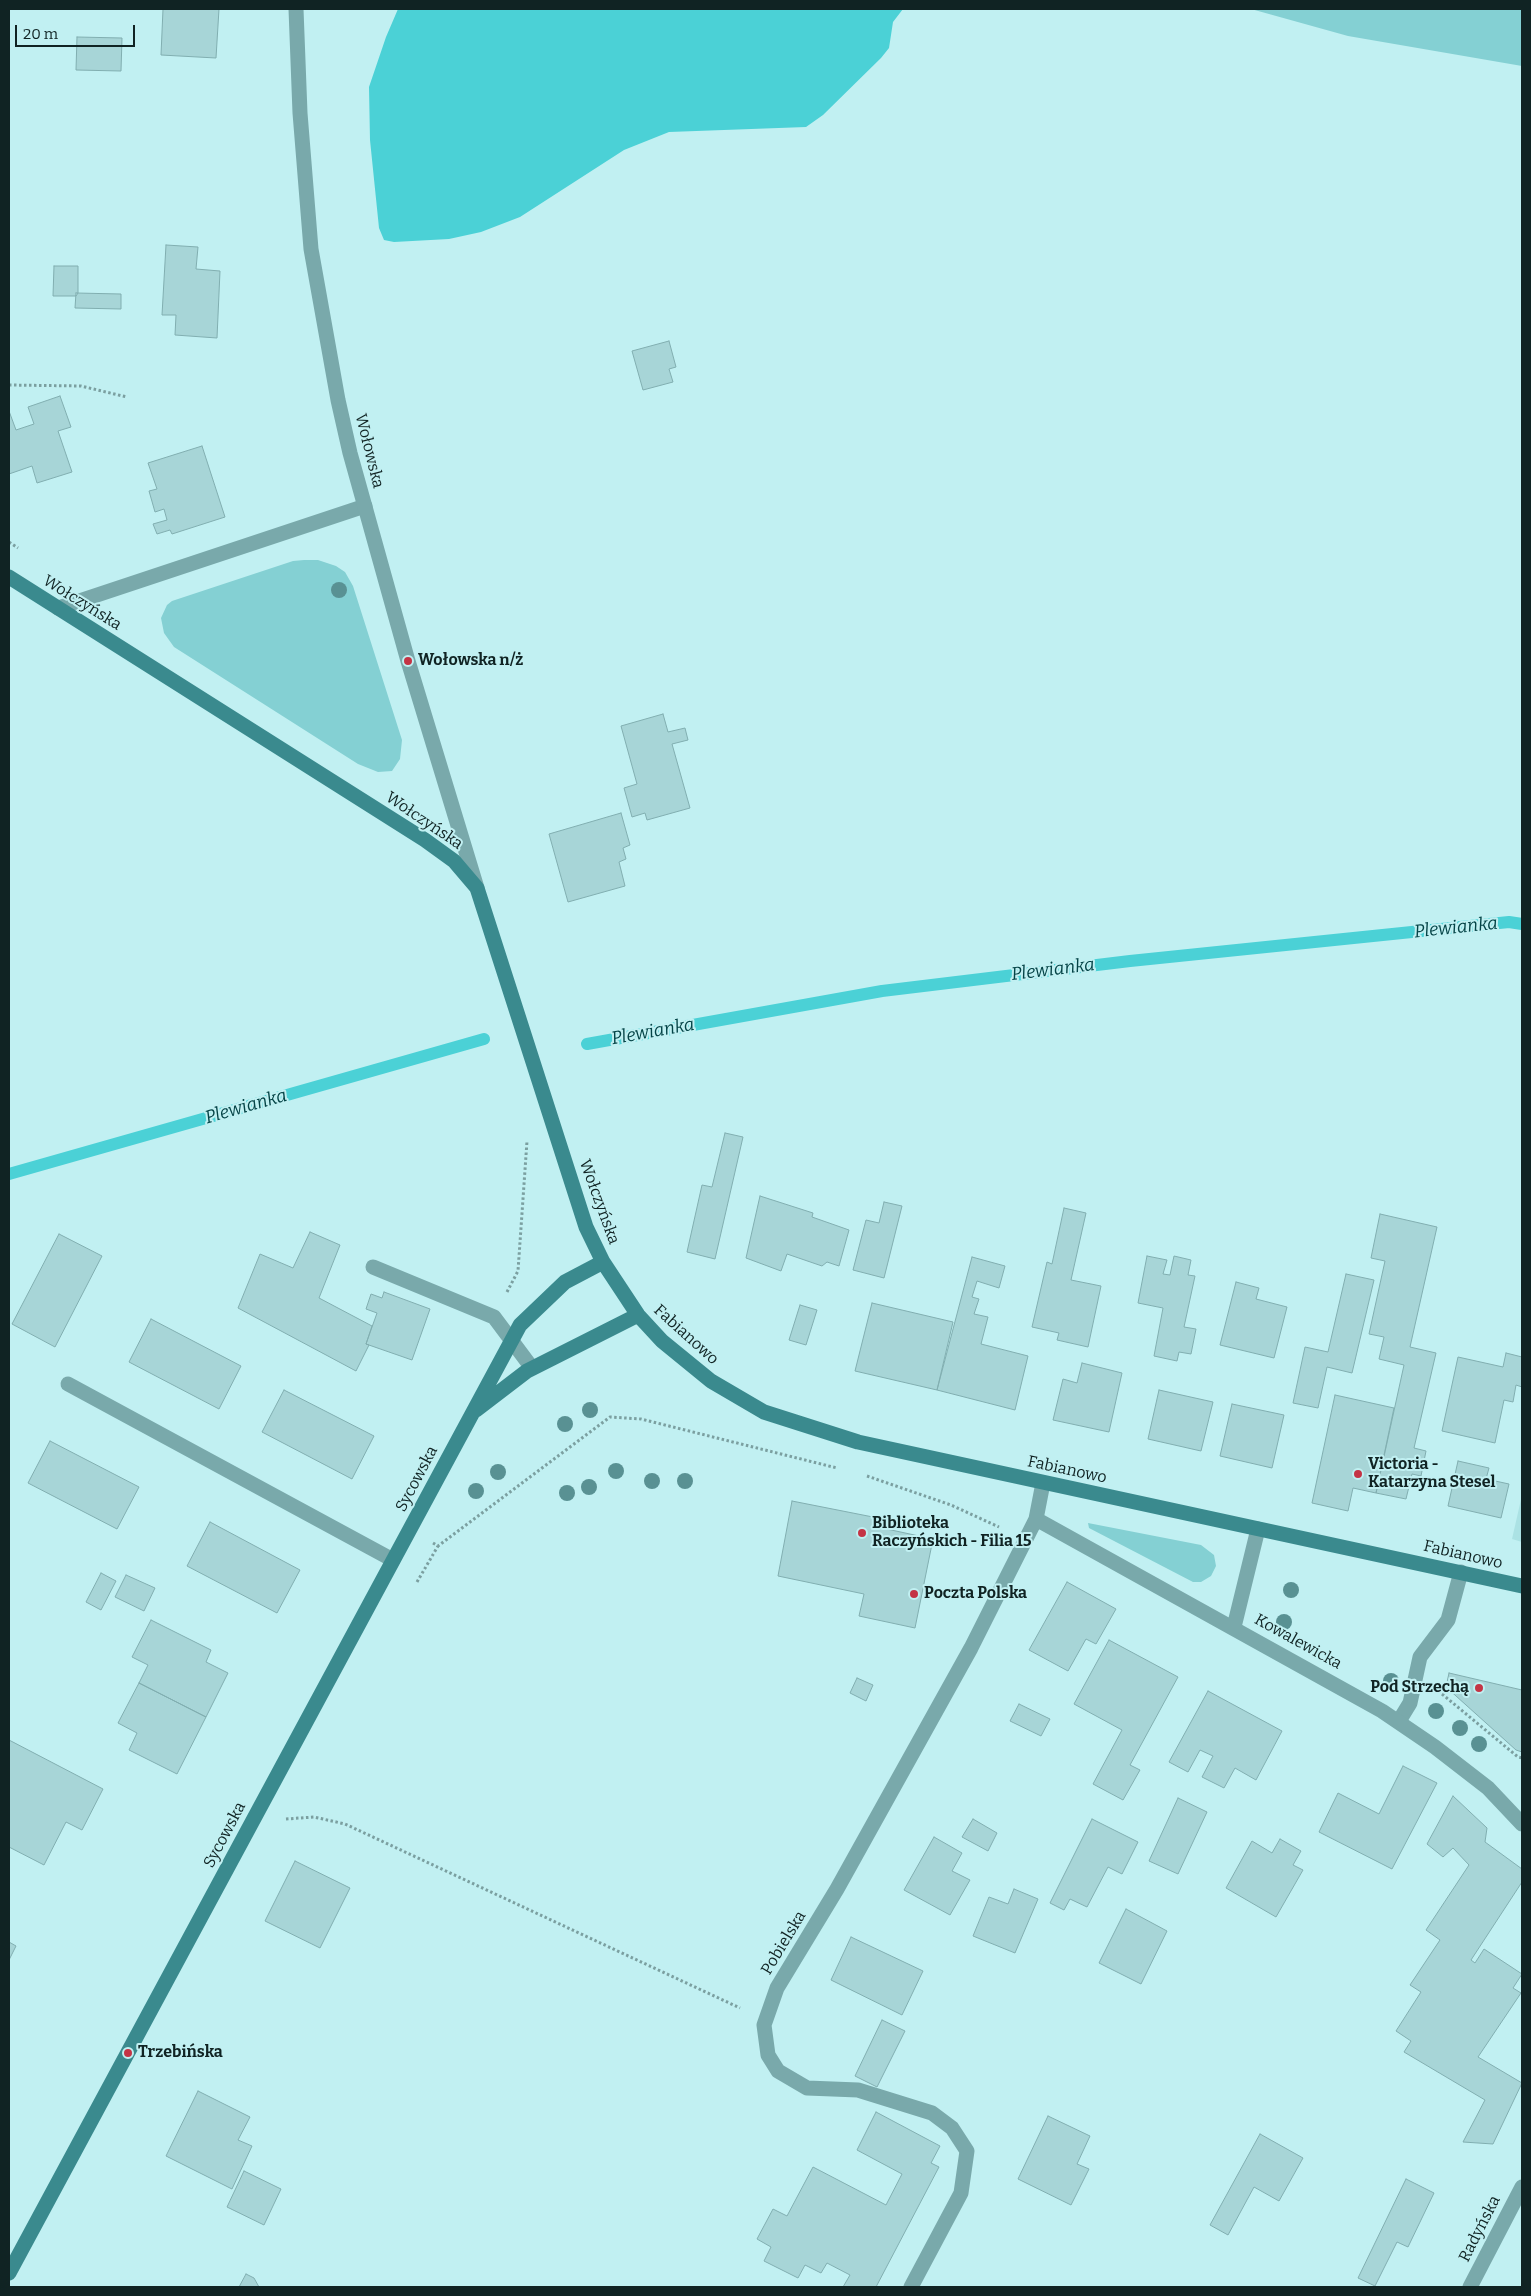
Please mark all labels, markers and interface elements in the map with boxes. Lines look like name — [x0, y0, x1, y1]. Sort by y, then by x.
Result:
scale bar — [18, 15, 138, 47]
text: 20 m — [23, 25, 58, 43]
street label: Wołowska — [350, 412, 388, 490]
street label: Wołczyńska — [39, 571, 125, 635]
place label: Wołowska n/ż — [418, 651, 523, 671]
marker: Wołowska n/ż — [402, 655, 414, 667]
street label: Wołczyńska — [382, 788, 466, 854]
water label: Plewianka — [1413, 913, 1499, 943]
water label: Plewianka — [1010, 954, 1096, 986]
water label: Plewianka — [610, 1014, 696, 1050]
water label: Plewianka — [203, 1085, 289, 1129]
street label: Wołczyńska — [575, 1157, 623, 1247]
street label: Fabianowo — [650, 1301, 722, 1369]
street label: Sycowska — [392, 1443, 442, 1515]
street label: Fabianowo — [1026, 1452, 1108, 1488]
place label: Victoria - Katarzyna Stesel — [1368, 1455, 1495, 1493]
marker: Victoria - Katarzyna Stesel — [1352, 1468, 1364, 1480]
place label: Biblioteka Raczyńskich - Filia 15 — [872, 1514, 1032, 1552]
marker: Biblioteka Raczyńskich - Filia 15 — [856, 1527, 868, 1539]
street label: Fabianowo — [1422, 1537, 1504, 1573]
place label: Poczta Polska — [924, 1584, 1027, 1604]
marker: Poczta Polska — [908, 1588, 920, 1600]
street label: Kowalewicka — [1251, 1610, 1345, 1674]
place label: Pod Strzechą — [1370, 1678, 1469, 1698]
marker: Pod Strzechą — [1473, 1682, 1485, 1694]
street label: Sycowska — [200, 1799, 250, 1871]
street label: Pobielska — [758, 1908, 810, 1978]
place label: Trzebińska — [138, 2043, 223, 2063]
marker: Trzebińska — [122, 2047, 134, 2059]
street label: Radyńska — [1455, 2193, 1505, 2265]

